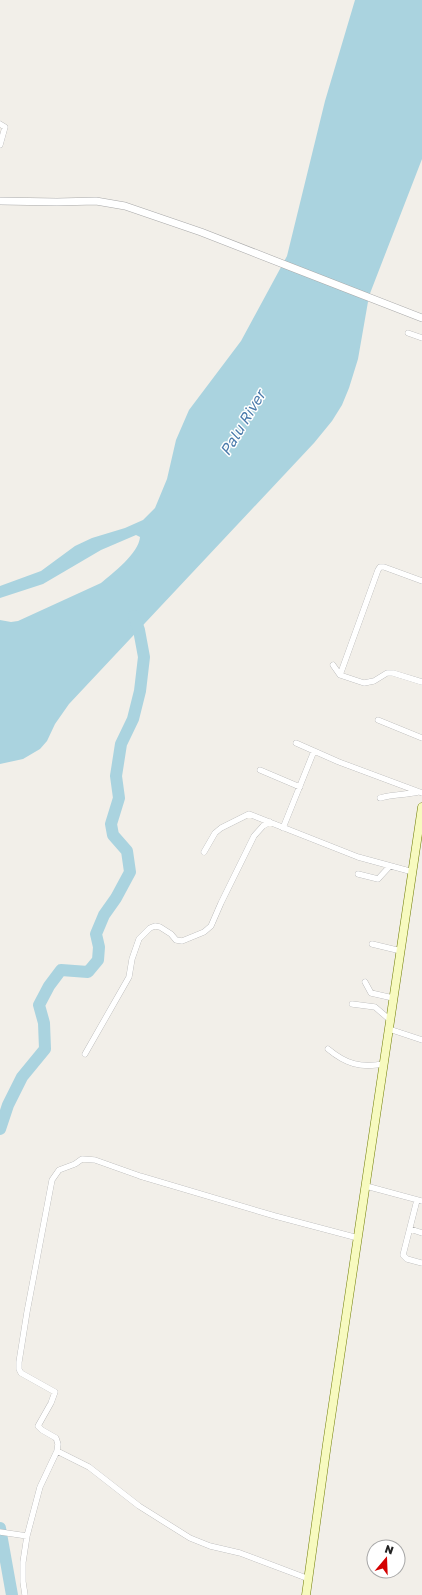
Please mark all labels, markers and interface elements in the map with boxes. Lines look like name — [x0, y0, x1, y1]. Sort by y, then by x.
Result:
water label: Palu River — [216, 385, 270, 458]
north arrow — [366, 1539, 406, 1579]
text: N — [383, 1542, 395, 1557]

